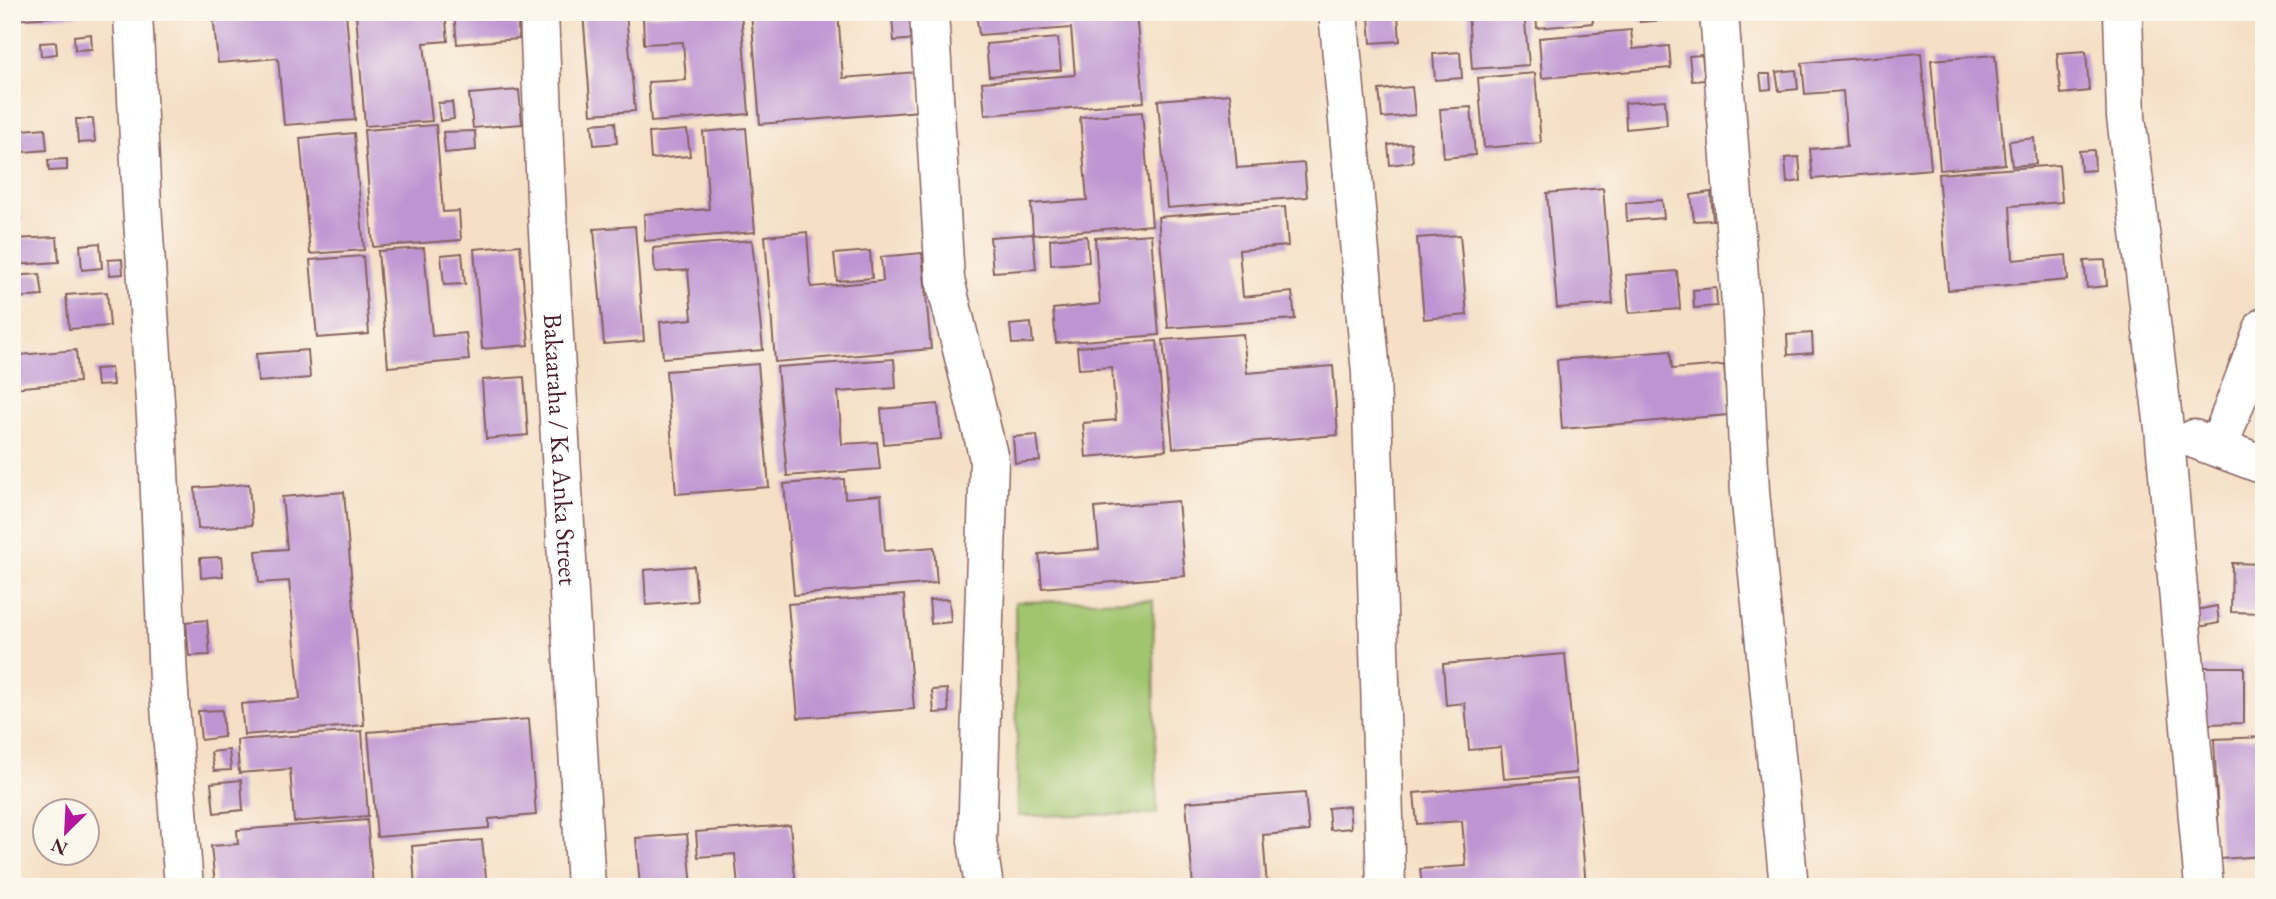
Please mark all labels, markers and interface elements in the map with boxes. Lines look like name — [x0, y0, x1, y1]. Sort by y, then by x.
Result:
street label: Bakaaraha / Ka Anka Street — [536, 313, 585, 586]
north arrow — [32, 797, 102, 867]
text: N — [47, 832, 71, 862]

